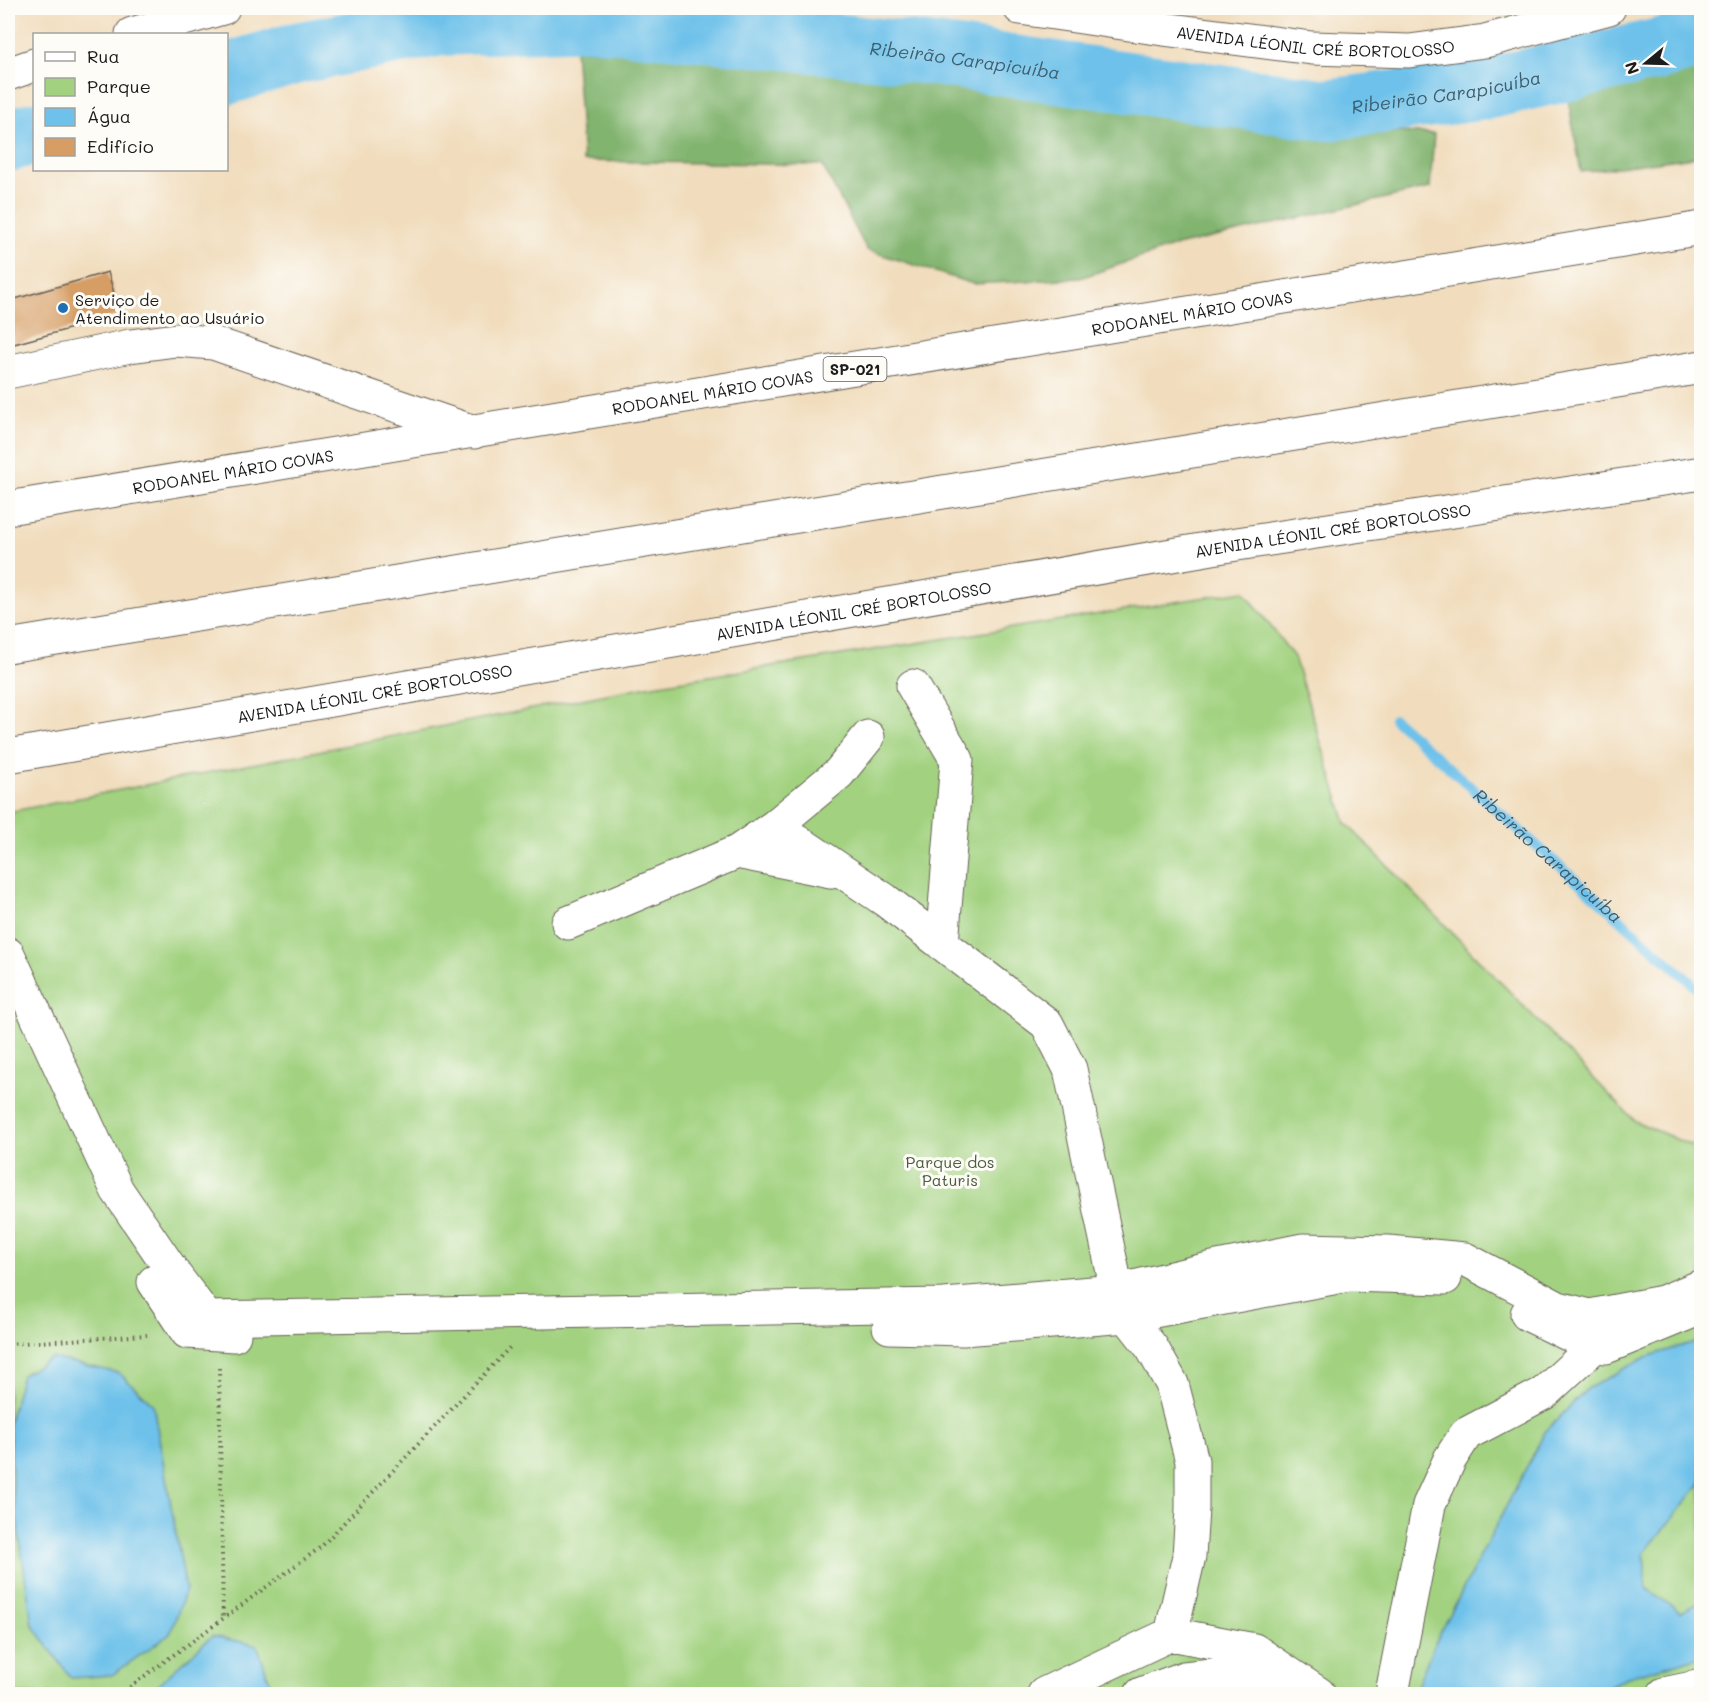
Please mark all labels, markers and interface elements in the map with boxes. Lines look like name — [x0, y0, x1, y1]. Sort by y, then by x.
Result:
street label: AVENIDA LÉONIL CRÉ BORTOLOSSO — [1175, 20, 1456, 62]
legend — [33, 33, 228, 171]
north arrow — [1616, 33, 1676, 93]
water label: Ribeirão Carapicuíba — [869, 36, 1062, 84]
text: Rua — [87, 44, 120, 68]
text: N — [1619, 59, 1643, 77]
water label: Ribeirão Carapicuíba — [1350, 65, 1543, 119]
text: Parque — [87, 74, 151, 98]
text: Água — [87, 104, 131, 128]
text: Edifício — [87, 134, 154, 158]
street label: RODOANEL MÁRIO COVAS — [1090, 285, 1294, 339]
place label: Serviço de Atendimento ao Usuário — [75, 289, 264, 328]
marker: Serviço de Atendimento ao Usuário — [56, 301, 70, 315]
road number: SP-021 — [824, 357, 886, 381]
street label: RODOANEL MÁRIO COVAS — [610, 365, 814, 418]
street label: RODOANEL MÁRIO COVAS — [131, 444, 335, 498]
street label: AVENIDA LÉONIL CRÉ BORTOLOSSO — [1193, 498, 1472, 561]
street label: AVENIDA LÉONIL CRÉ BORTOLOSSO — [714, 576, 993, 644]
street label: AVENIDA LÉONIL CRÉ BORTOLOSSO — [235, 659, 514, 727]
water label: Ribeirão Carapicuíba — [1468, 783, 1628, 928]
park label: Parque dos Paturis — [905, 1151, 995, 1190]

